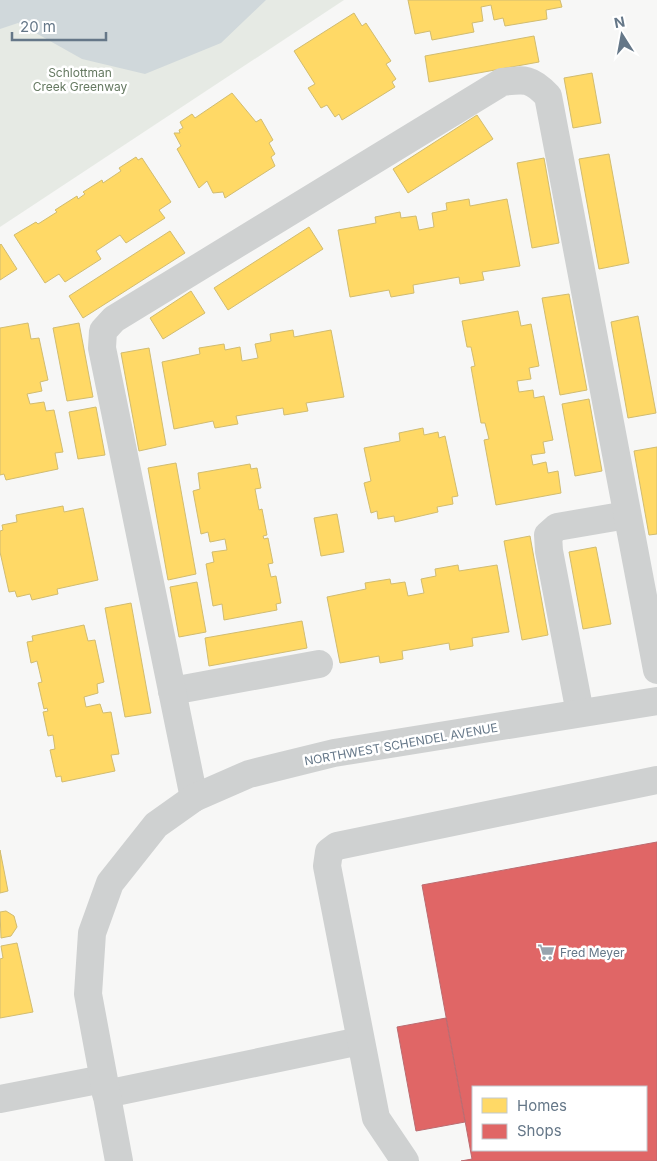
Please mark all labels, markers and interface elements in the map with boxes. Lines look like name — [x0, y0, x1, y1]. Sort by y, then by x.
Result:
scale bar — [12, 10, 106, 42]
north arrow — [597, 10, 647, 60]
text: N — [613, 12, 626, 31]
text: 20 m — [20, 17, 56, 36]
park label: Schlottman Creek Greenway — [33, 65, 128, 94]
street label: NORTHWEST SCHENDEL AVENUE — [303, 720, 499, 768]
supermarket icon: Fred Meyer — [536, 942, 556, 962]
place label: Fred Meyer — [560, 945, 625, 960]
legend — [472, 1086, 647, 1151]
text: Homes — [517, 1096, 567, 1115]
text: Shops — [517, 1121, 562, 1140]

